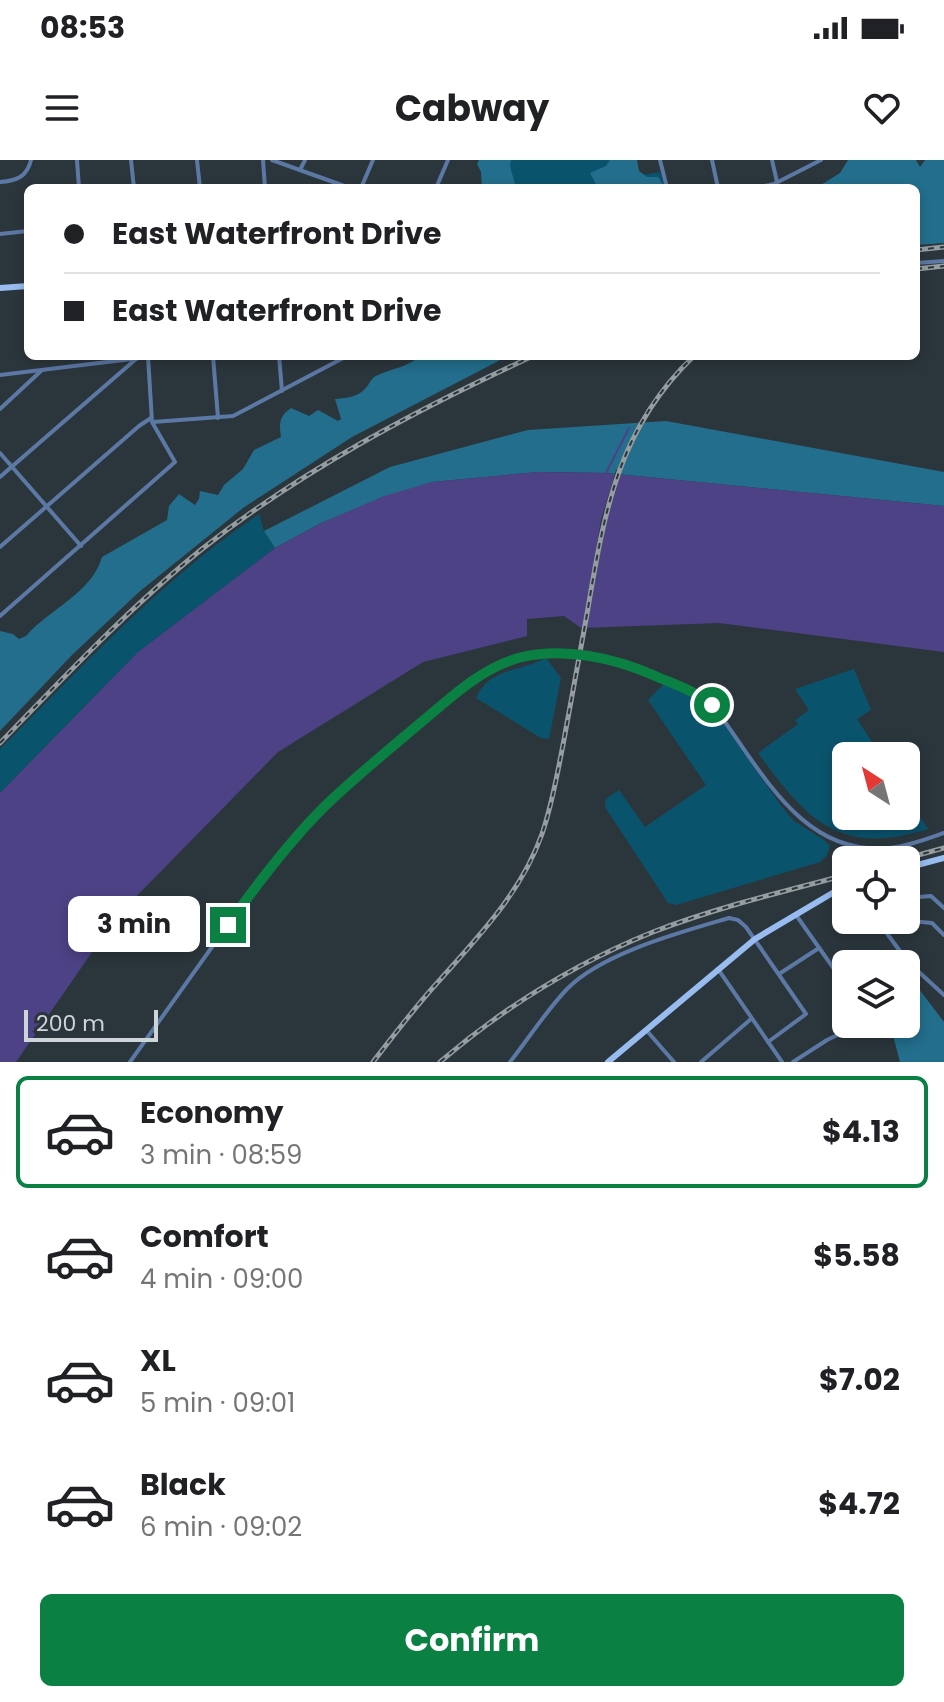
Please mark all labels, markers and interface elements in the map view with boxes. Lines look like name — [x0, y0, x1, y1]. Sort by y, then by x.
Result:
text: 08:53 — [40, 6, 125, 49]
text: Cabway — [395, 83, 549, 134]
icon: menu — [40, 86, 84, 130]
icon: heart — [860, 86, 904, 130]
text: East Waterfront Drive — [112, 212, 442, 255]
text: East Waterfront Drive — [112, 289, 442, 332]
route start — [694, 687, 730, 723]
north arrow — [832, 742, 920, 830]
map controls — [832, 742, 920, 1038]
button: locate — [832, 846, 920, 934]
callout: 3 min — [68, 897, 200, 953]
text: 3 min — [97, 906, 171, 942]
route end — [210, 907, 246, 943]
button: layers — [832, 950, 920, 1038]
scale bar — [24, 1006, 158, 1042]
text: 200 m — [36, 1008, 105, 1039]
text: Economy — [140, 1091, 284, 1134]
icon: car — [44, 1096, 116, 1168]
text: $4.13 — [822, 1110, 900, 1153]
text: 3 min · 08:59 — [140, 1137, 302, 1173]
text: Comfort — [140, 1215, 269, 1258]
icon: car — [44, 1220, 116, 1292]
text: $5.58 — [813, 1234, 900, 1277]
text: 4 min · 09:00 — [140, 1261, 303, 1297]
text: XL — [140, 1339, 176, 1382]
icon: car — [44, 1344, 116, 1416]
text: $7.02 — [819, 1358, 900, 1401]
text: 5 min · 09:01 — [140, 1385, 295, 1421]
text: Black — [140, 1463, 226, 1506]
icon: car — [44, 1468, 116, 1540]
text: $4.72 — [818, 1482, 900, 1525]
text: 6 min · 09:02 — [140, 1509, 302, 1545]
button: Confirm — [40, 1594, 904, 1686]

